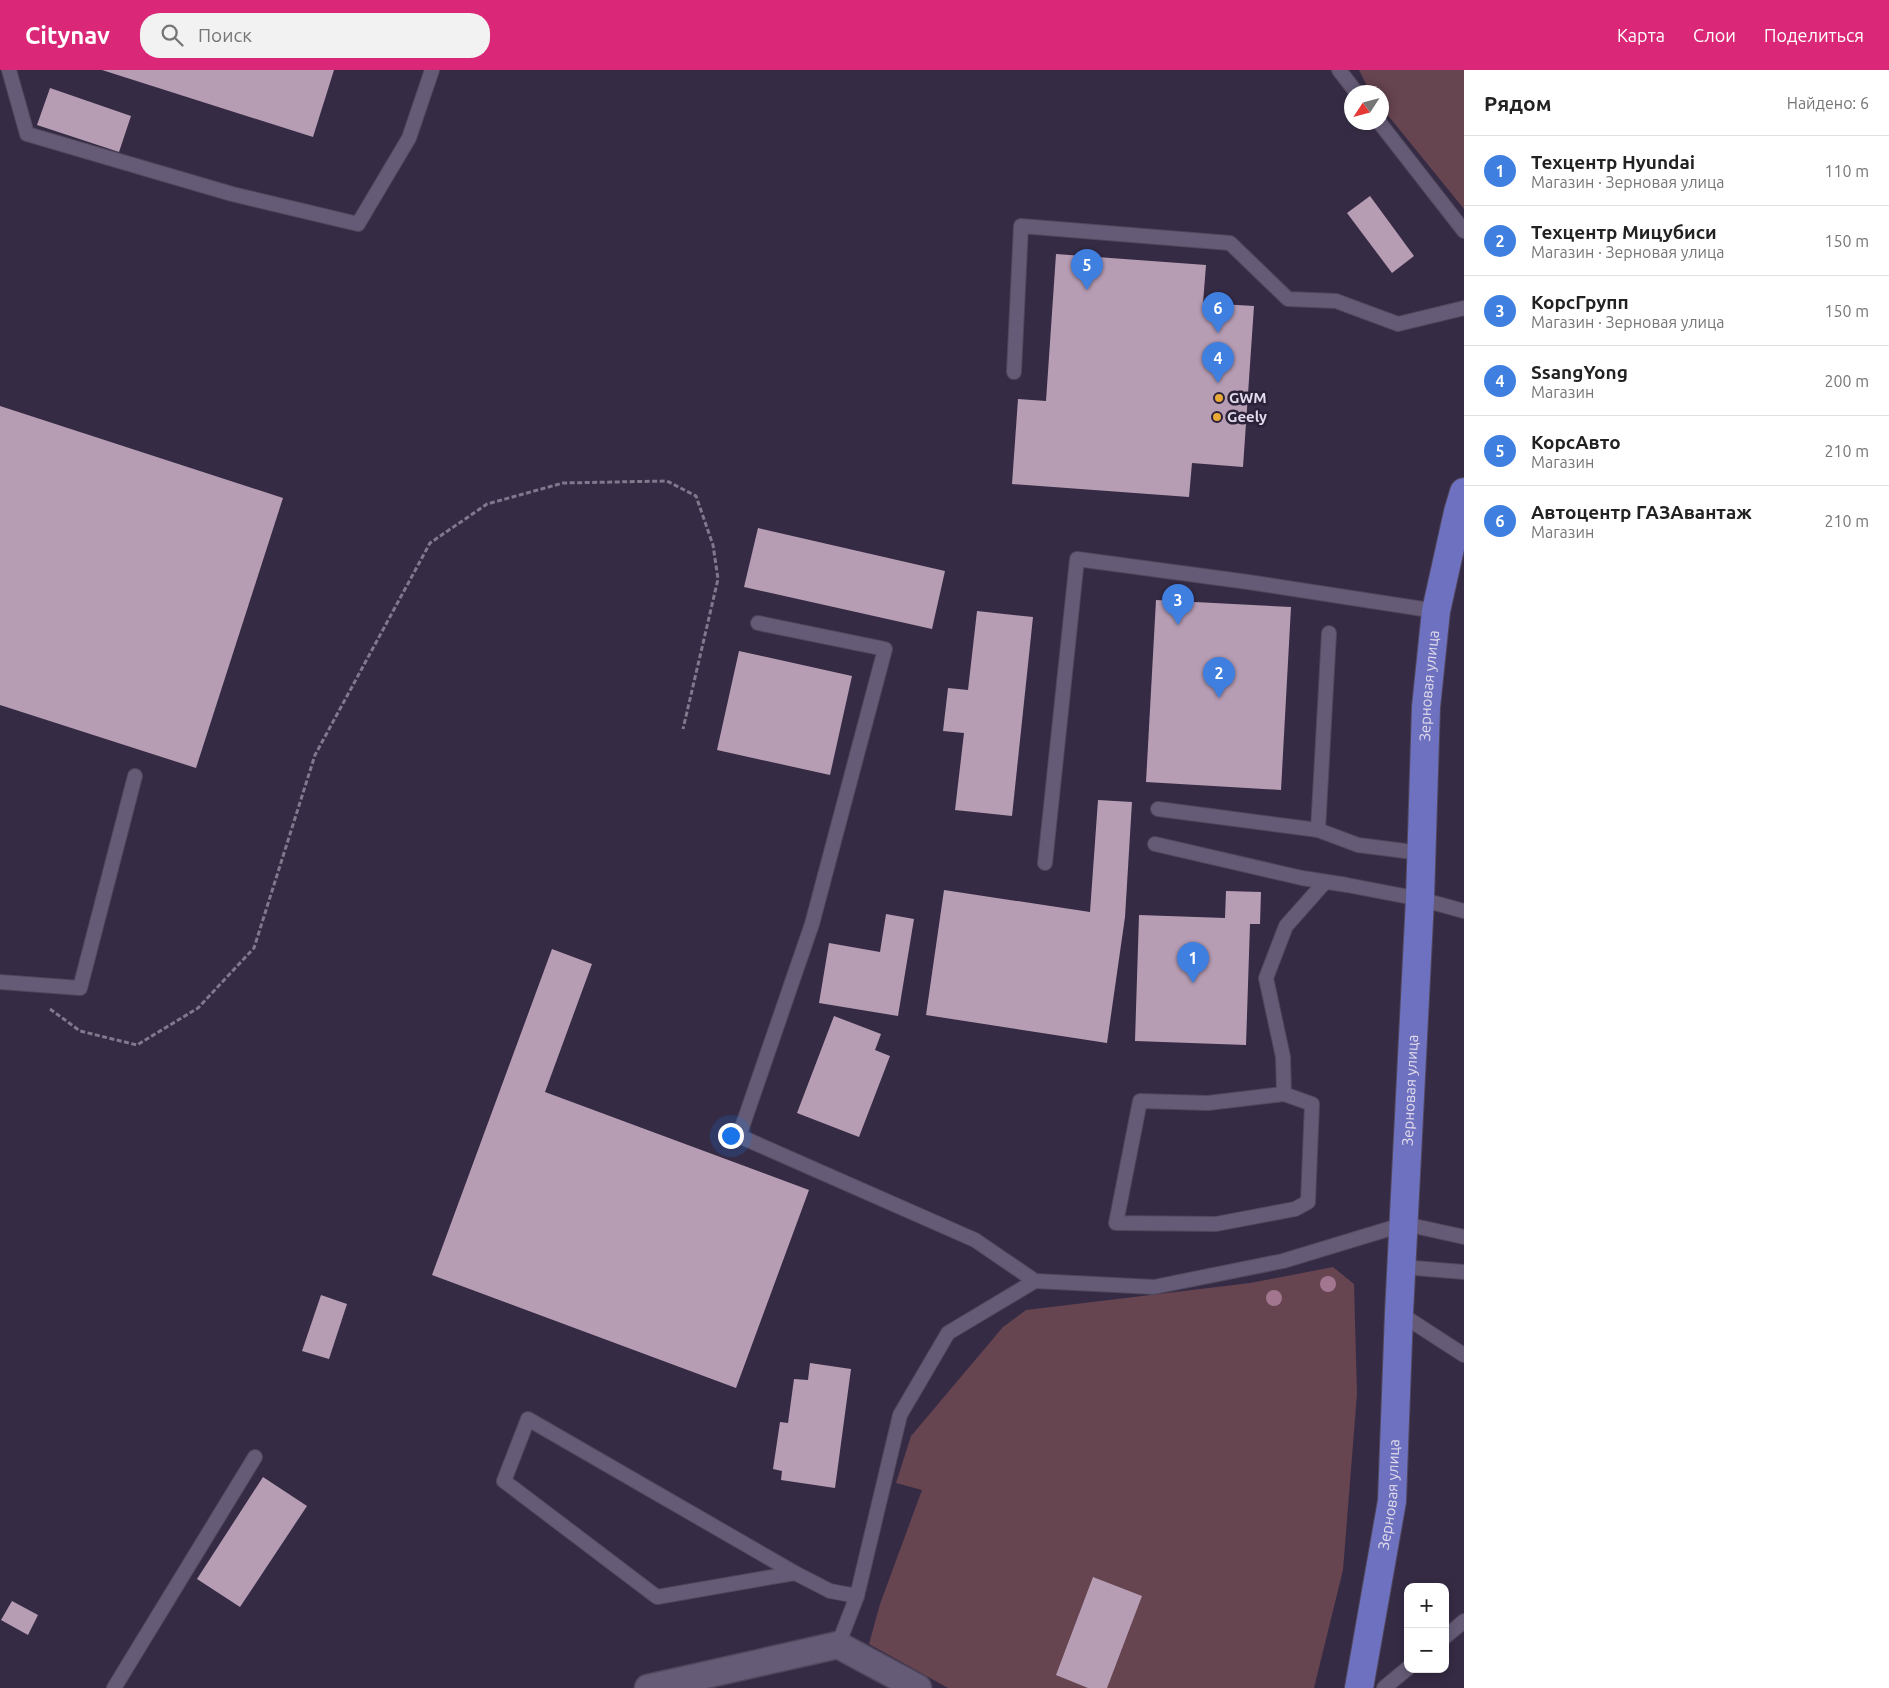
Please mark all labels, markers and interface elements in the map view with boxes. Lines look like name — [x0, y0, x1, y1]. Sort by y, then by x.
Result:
search box — [140, 13, 490, 58]
icon: search — [158, 21, 186, 49]
text: Citynav — [25, 22, 110, 49]
text: Поиск — [198, 24, 252, 46]
text: Карта — [1617, 25, 1665, 45]
text: Слои — [1693, 25, 1736, 45]
text: Поделиться — [1764, 25, 1864, 45]
north arrow — [1344, 85, 1389, 130]
text: Рядом — [1484, 91, 1552, 115]
text: Найдено: 6 — [1787, 94, 1869, 112]
text: Техцентр Hyundai — [1531, 151, 1695, 173]
text: 1 — [1495, 162, 1505, 180]
text: 110 m — [1824, 162, 1869, 180]
text: Магазин · Зерновая улица — [1531, 173, 1725, 191]
text: Техцентр Мицубиси — [1531, 221, 1717, 243]
text: 2 — [1495, 232, 1505, 250]
text: 150 m — [1824, 232, 1869, 250]
text: Магазин · Зерновая улица — [1531, 243, 1725, 261]
pin: 5 — [1071, 249, 1103, 290]
text: КорсГрупп — [1531, 291, 1629, 313]
pin: 6 — [1202, 292, 1234, 333]
text: 3 — [1495, 302, 1505, 320]
text: 150 m — [1824, 302, 1869, 320]
text: Магазин · Зерновая улица — [1531, 313, 1725, 331]
pin: 4 — [1202, 342, 1234, 383]
text: SsangYong — [1531, 361, 1628, 383]
text: 4 — [1495, 372, 1505, 390]
text: 200 m — [1824, 372, 1869, 390]
text: Магазин — [1531, 383, 1594, 401]
place label: GWM — [1229, 389, 1267, 406]
marker: GWM — [1213, 392, 1225, 404]
place label: Geely — [1227, 408, 1267, 425]
marker: Geely — [1211, 411, 1223, 423]
text: КорсАвто — [1531, 431, 1621, 453]
text: 5 — [1495, 442, 1505, 460]
text: 210 m — [1824, 442, 1869, 460]
text: Магазин — [1531, 453, 1594, 471]
text: Автоцентр ГАЗАвантаж — [1531, 501, 1752, 523]
text: 6 — [1495, 512, 1505, 530]
text: 210 m — [1824, 512, 1869, 530]
text: Магазин — [1531, 523, 1594, 541]
pin: 3 — [1162, 584, 1194, 625]
street label: Зерновая улица — [1416, 629, 1442, 742]
pin: 2 — [1203, 657, 1235, 698]
pin: 1 — [1177, 942, 1209, 983]
street label: Зерновая улица — [1398, 1034, 1421, 1146]
your location — [718, 1123, 744, 1149]
street label: Зерновая улица — [1374, 1439, 1402, 1551]
map controls — [1404, 1583, 1449, 1673]
button: + — [1404, 1583, 1449, 1628]
button: − — [1404, 1628, 1449, 1673]

